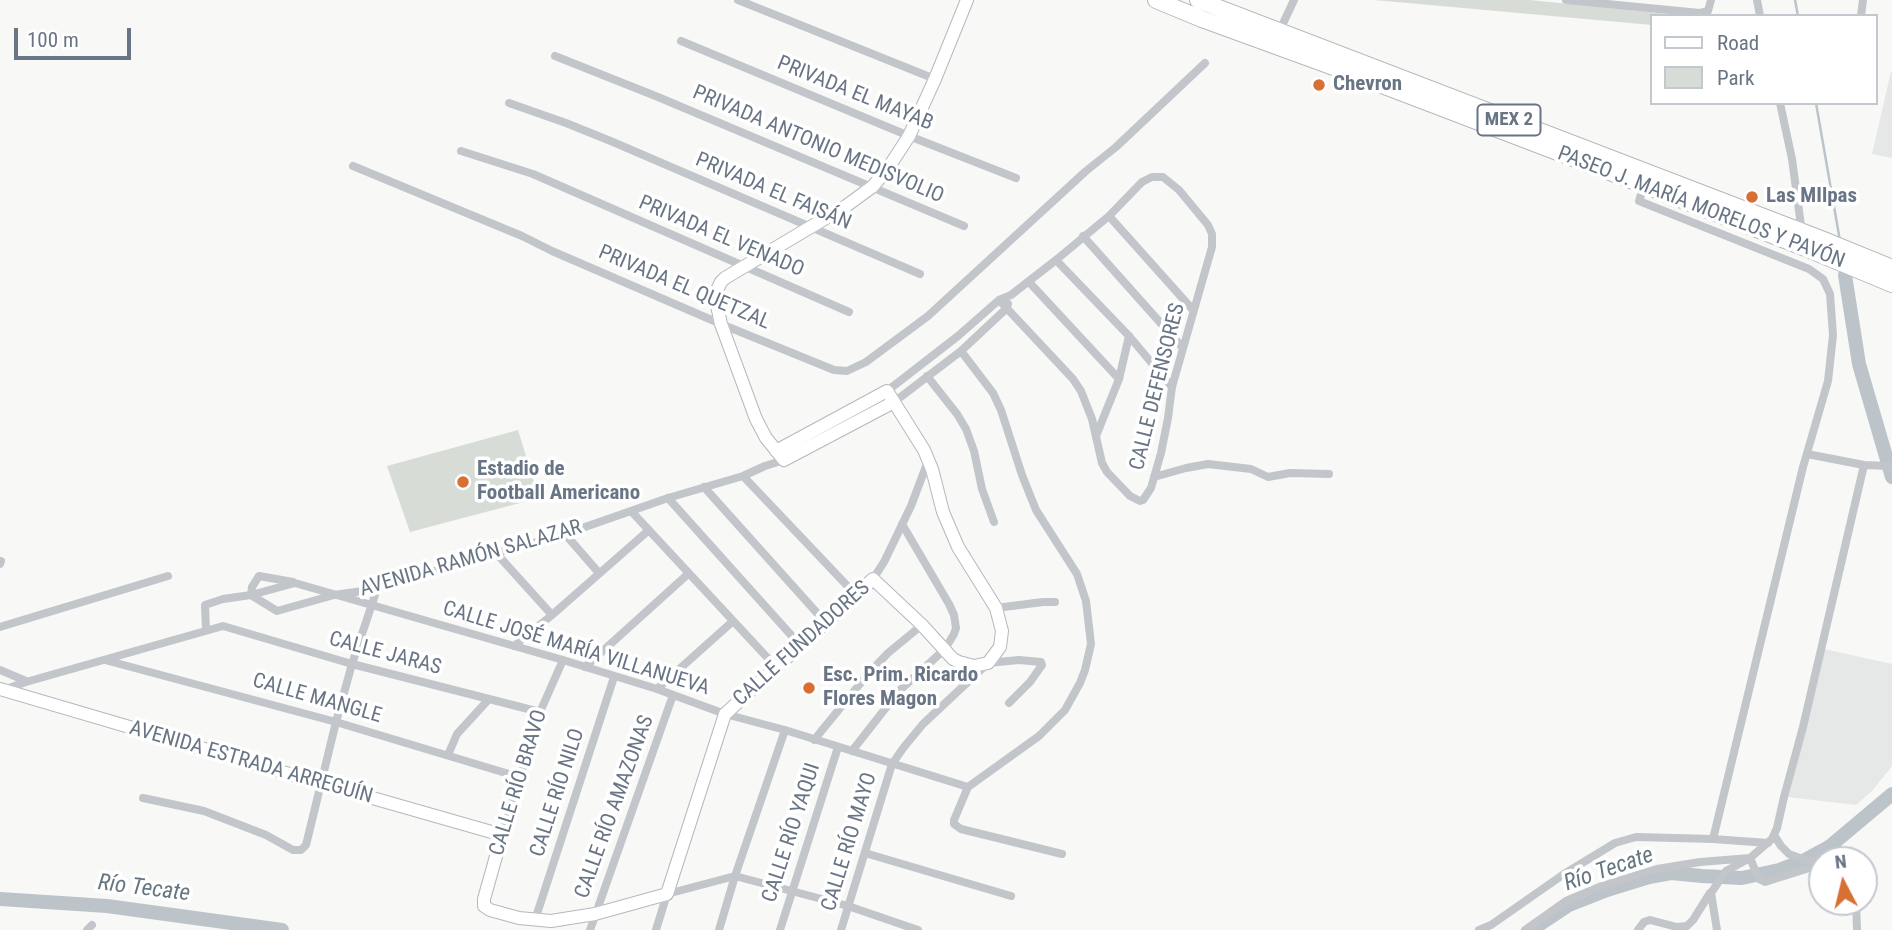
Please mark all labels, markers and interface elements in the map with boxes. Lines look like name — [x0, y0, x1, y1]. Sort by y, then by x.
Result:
scale bar — [18, 14, 135, 58]
legend — [1650, 14, 1878, 105]
text: 100 m — [27, 28, 79, 52]
text: Road — [1717, 31, 1759, 55]
street label: PRIVADA EL MAYAB — [773, 51, 937, 137]
text: Park — [1717, 66, 1754, 90]
place label: Chevron — [1333, 72, 1402, 98]
marker: Chevron — [1311, 77, 1327, 93]
street label: PRIVADA ANTONIO MEDISVOLIO — [689, 81, 947, 209]
road number: MEX 2 — [1478, 104, 1540, 136]
street label: PASEO J. MARÍA MORELOS Y PAVÓN — [1554, 141, 1848, 275]
street label: PRIVADA EL FAISÁN — [691, 148, 855, 236]
place label: Las MIlpas — [1766, 184, 1857, 210]
marker: Las MIlpas — [1744, 189, 1760, 205]
street label: PRIVADA EL VENADO — [635, 191, 807, 283]
street label: PRIVADA EL QUETZAL — [594, 240, 774, 336]
street label: CALLE DEFENSORES — [1125, 301, 1191, 473]
place label: Estadio de Football Americano — [477, 457, 640, 507]
marker: Estadio de Football Americano — [455, 474, 471, 490]
street label: AVENIDA RAMÓN SALAZAR — [357, 515, 585, 603]
street label: CALLE FUNDADORES — [729, 576, 875, 712]
street label: CALLE JOSÉ MARÍA VILLANUEVA — [440, 596, 712, 702]
street label: CALLE JARAS — [326, 627, 444, 681]
place label: Esc. Prim. Ricardo Flores Magon — [823, 663, 978, 713]
street label: CALLE MANGLE — [249, 669, 385, 729]
marker: Esc. Prim. Ricardo Flores Magon — [801, 680, 817, 696]
street label: CALLE RÍO BRAVO — [485, 707, 553, 859]
street label: CALLE RÍO AMAZONAS — [570, 712, 660, 902]
street label: AVENIDA ESTRADA ARREGUÍN — [126, 716, 376, 810]
street label: CALLE RÍO NILO — [525, 726, 591, 860]
street label: CALLE RÍO YAQUI — [758, 760, 826, 906]
street label: CALLE RÍO MAYO — [817, 770, 883, 914]
water label: Río Tecate — [1561, 842, 1657, 898]
north arrow — [1808, 846, 1878, 916]
text: N — [1833, 850, 1848, 874]
water label: Río Tecate — [96, 870, 192, 908]

